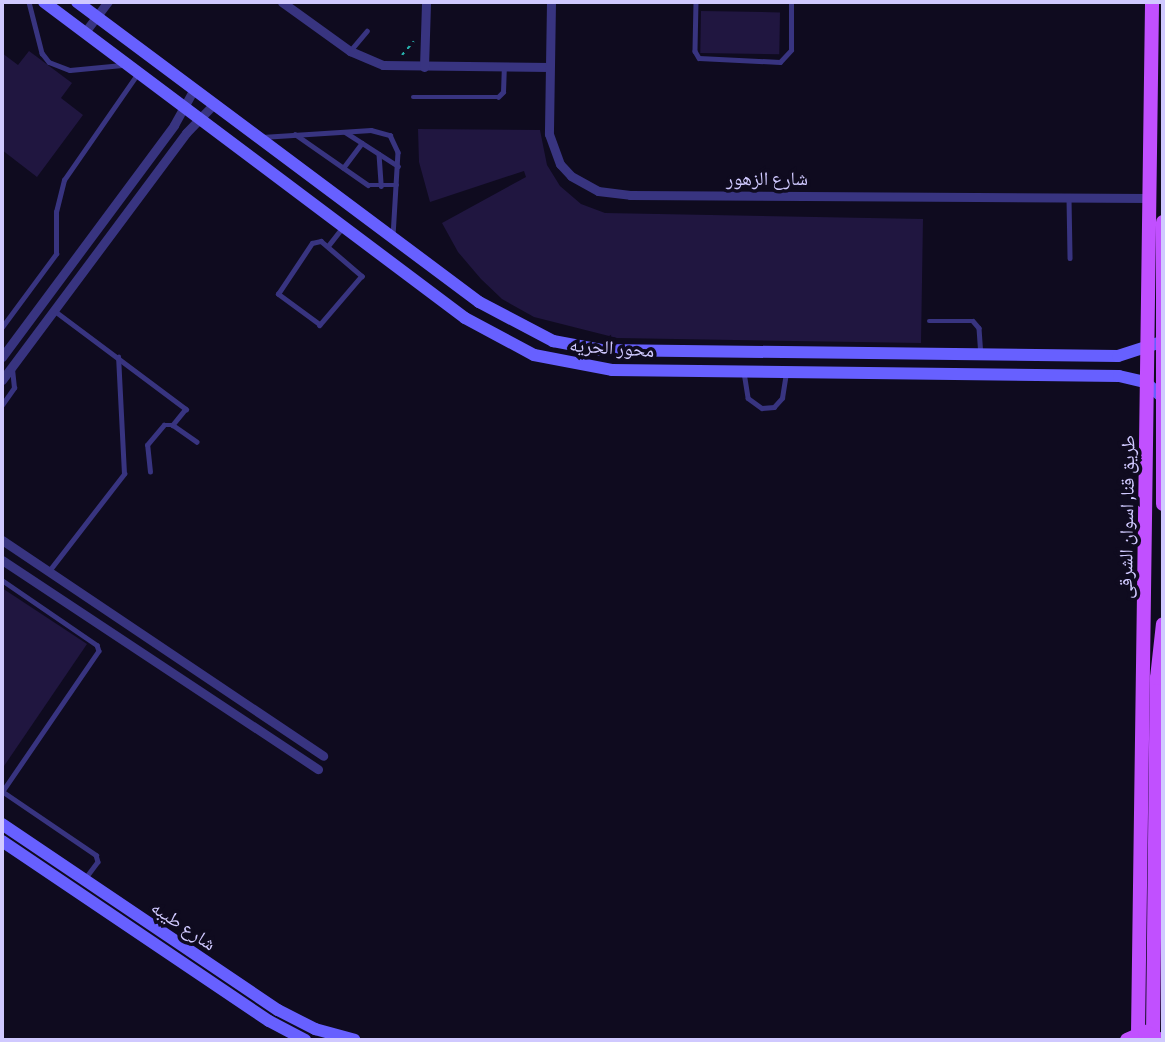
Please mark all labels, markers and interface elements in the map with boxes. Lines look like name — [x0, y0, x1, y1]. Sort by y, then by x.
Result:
street label: شارع الزهور — [726, 167, 808, 189]
street label: محور الحريه — [569, 333, 655, 361]
street label: طريق قنا, اسوان الشرقى — [1113, 435, 1139, 599]
street label: شارع طيبه — [147, 895, 221, 955]

